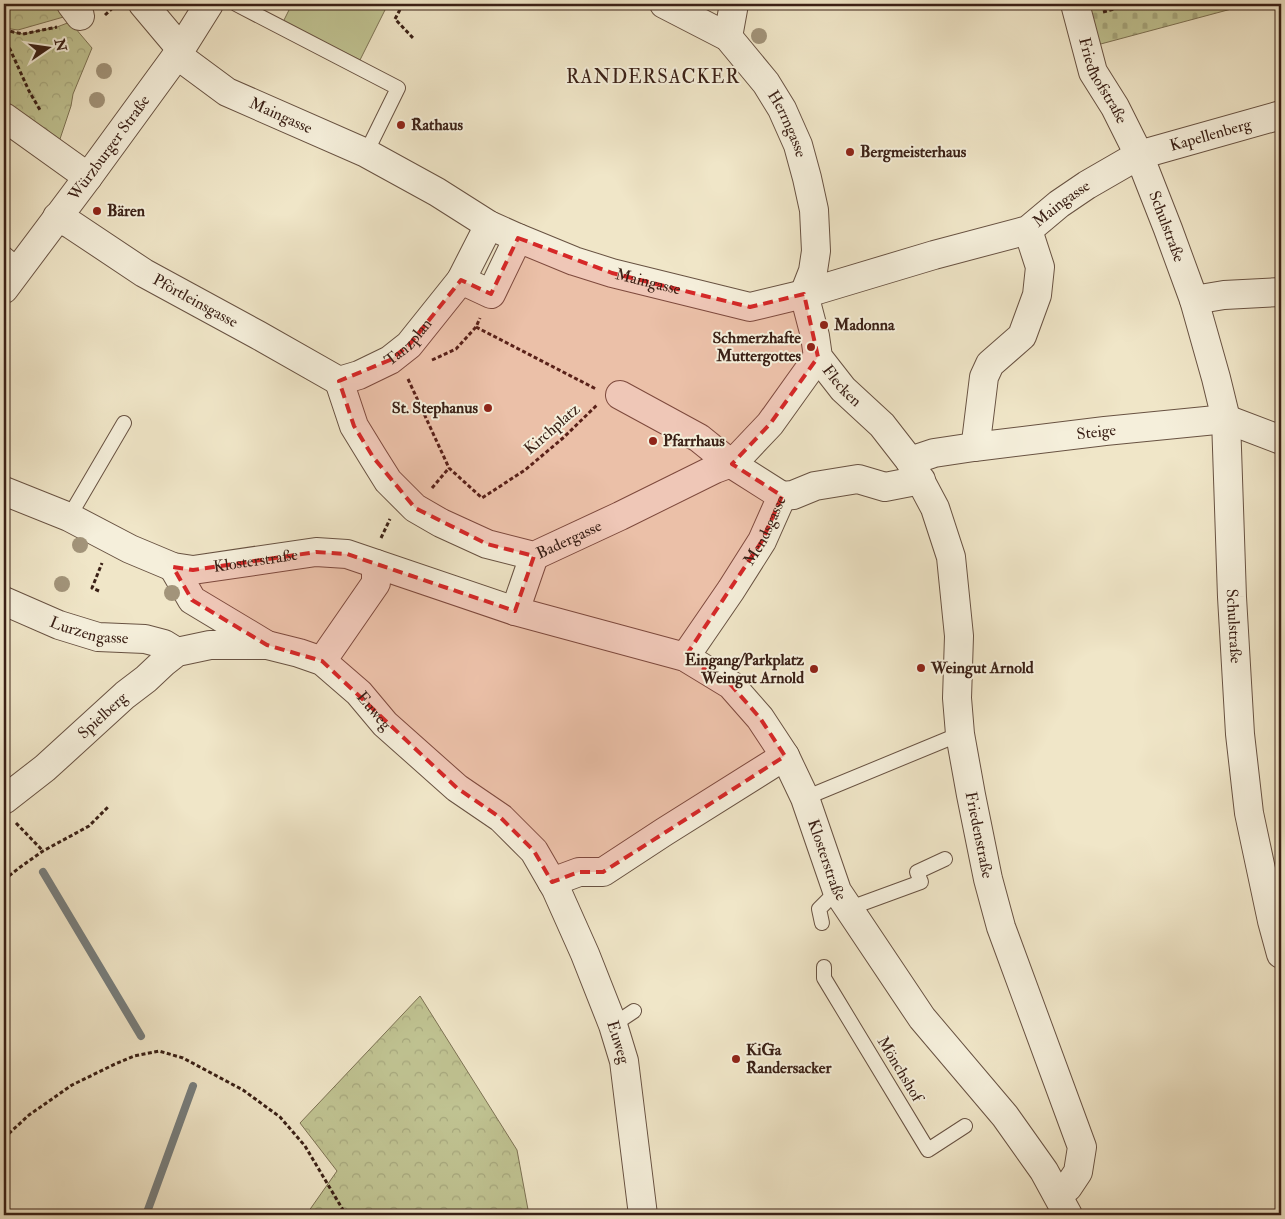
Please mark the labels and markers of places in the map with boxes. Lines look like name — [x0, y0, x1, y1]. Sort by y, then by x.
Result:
place label: Rathaus — [411, 115, 463, 135]
marker: Rathaus — [395, 119, 407, 131]
place label: Bergmeisterhaus — [860, 142, 967, 163]
marker: Bergmeisterhaus — [844, 146, 856, 158]
place label: Bären — [107, 201, 146, 221]
marker: Bären — [91, 205, 103, 217]
place label: Madonna — [833, 315, 895, 335]
marker: Madonna — [818, 319, 830, 331]
place label: Schmerzhafte Muttergottes — [712, 328, 802, 367]
marker: Schmerzhafte Muttergottes — [805, 341, 817, 353]
place label: St. Stephanus — [392, 398, 479, 419]
marker: St. Stephanus — [482, 402, 494, 414]
place label: Pfarrhaus — [663, 431, 725, 451]
marker: Pfarrhaus — [647, 435, 659, 447]
place label: Eingang/Parkplatz Weingut Arnold — [685, 650, 804, 689]
place label: Weingut Arnold — [930, 658, 1034, 679]
marker: Weingut Arnold — [915, 662, 927, 674]
marker: Eingang/Parkplatz Weingut Arnold — [808, 663, 820, 675]
place label: KiGa Randersacker — [746, 1040, 832, 1078]
marker: KiGa Randersacker — [730, 1053, 742, 1065]

